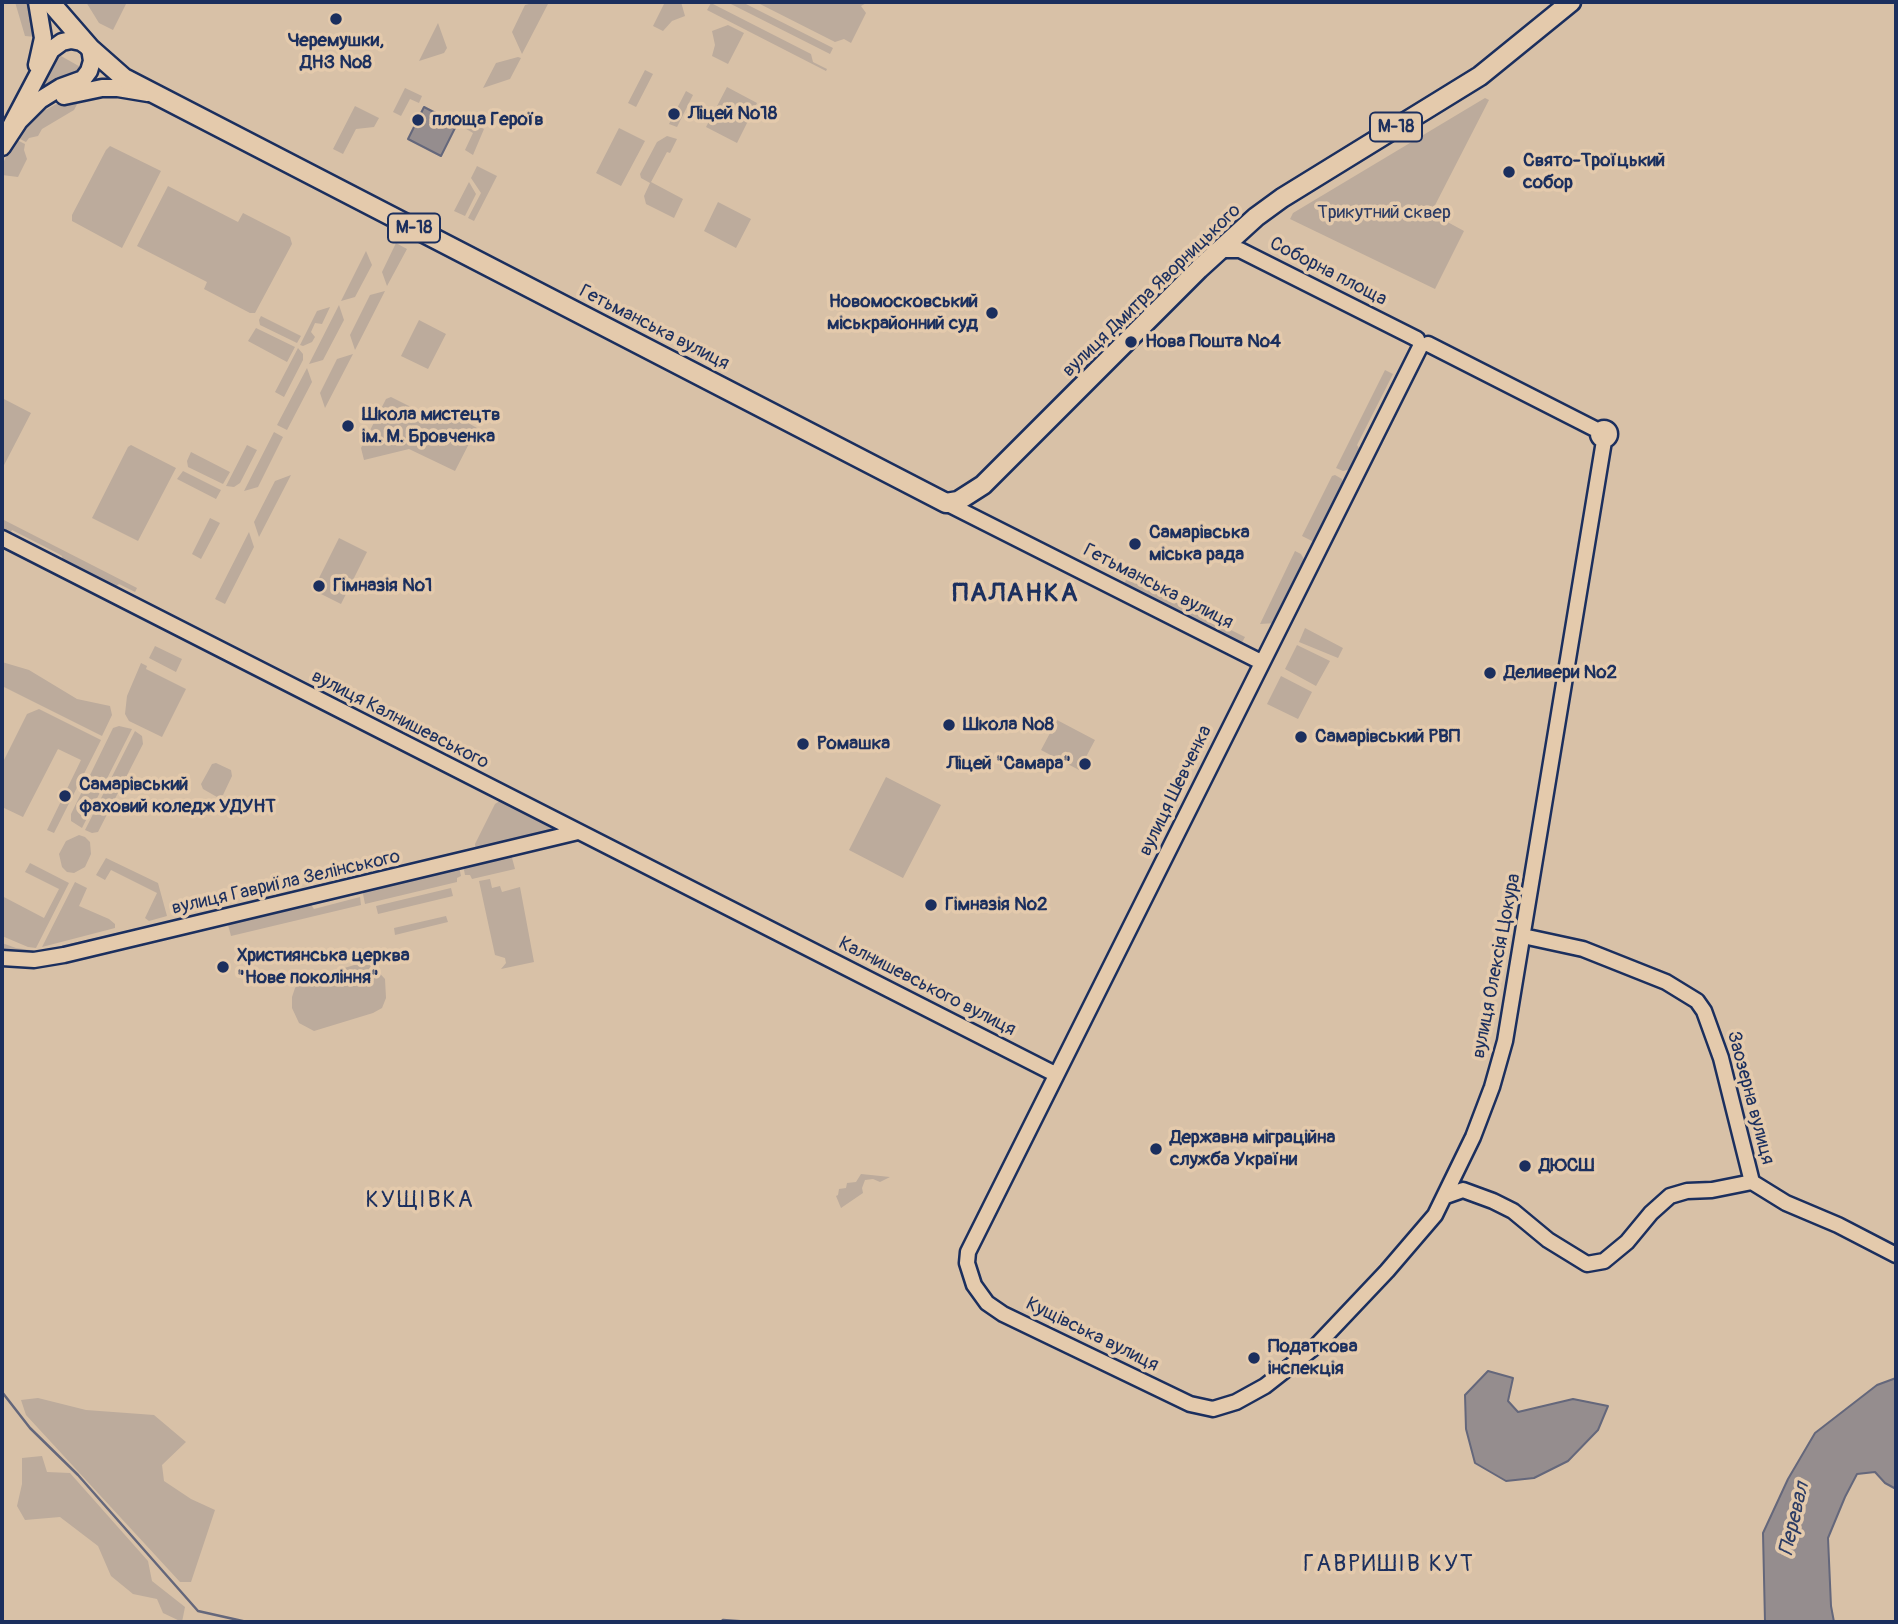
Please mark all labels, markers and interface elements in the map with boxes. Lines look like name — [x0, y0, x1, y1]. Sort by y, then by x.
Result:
marker: Черемушки, ДНЗ №8 — [328, 11, 344, 27]
place label: Черемушки, ДНЗ №8 — [288, 30, 384, 74]
place label: Ліцей №18 — [688, 103, 777, 125]
marker: Ліцей №18 — [666, 106, 682, 122]
place label: площа Героїв — [432, 109, 544, 131]
marker: площа Героїв — [410, 112, 426, 128]
road number: М-18 — [1370, 112, 1422, 142]
place label: Свято-Троїцький собор — [1523, 150, 1665, 194]
marker: Свято-Троїцький собор — [1501, 164, 1517, 180]
street label: вулиця Дмитра Яворницького — [1058, 200, 1246, 382]
park label: Трикутний сквер — [1317, 202, 1451, 224]
road number: М-18 — [388, 213, 440, 242]
street label: Соборна площа — [1266, 233, 1390, 311]
street label: Гетьманська вулиця — [575, 280, 733, 376]
place label: Новомосковський міськрайонний суд — [827, 291, 978, 335]
marker: Новомосковський міськрайонний суд — [984, 305, 1000, 321]
place label: Нова Пошта №4 — [1145, 331, 1281, 353]
marker: Нова Пошта №4 — [1123, 334, 1139, 350]
place label: Школа мистецтв ім. М. Бровченка — [362, 404, 500, 448]
marker: Школа мистецтв ім. М. Бровченка — [340, 418, 356, 434]
place label: Самарівська міська рада — [1149, 522, 1250, 566]
marker: Самарівська міська рада — [1127, 536, 1143, 552]
street label: Гетьманська вулиця — [1079, 539, 1237, 635]
place label: Гімназія №1 — [333, 575, 432, 597]
marker: Гімназія №1 — [311, 578, 327, 594]
district label: ПАЛАНКА — [953, 578, 1079, 610]
place label: Деливери №2 — [1504, 662, 1617, 684]
street label: вулиця Калнишевського — [308, 665, 492, 775]
marker: Деливери №2 — [1482, 665, 1498, 681]
place label: Школа №8 — [963, 714, 1054, 736]
marker: Школа №8 — [941, 717, 957, 733]
street label: вулиця Шевченка — [1135, 722, 1217, 860]
place label: Самарівський РВП — [1315, 726, 1460, 748]
marker: Самарівський РВП — [1293, 729, 1309, 745]
place label: Ромашка — [817, 733, 890, 755]
marker: Ромашка — [795, 736, 811, 752]
place label: Ліцей "Самара" — [947, 753, 1071, 775]
marker: Ліцей "Самара" — [1077, 756, 1093, 772]
place label: Самарівський фаховий коледж УДУНТ — [79, 774, 276, 818]
marker: Самарівський фаховий коледж УДУНТ — [57, 788, 73, 804]
street label: вулиця Гавриїла Зелінського — [170, 846, 402, 920]
street label: вулиця Олексія Цокура — [1468, 872, 1526, 1060]
place label: Гімназія №2 — [945, 894, 1048, 916]
marker: Гімназія №2 — [923, 897, 939, 913]
street label: Калнишевського вулиця — [835, 932, 1019, 1042]
place label: Християнська церква "Нове покоління" — [237, 945, 410, 989]
marker: Християнська церква "Нове покоління" — [215, 959, 231, 975]
street label: Заозерна вулиця — [1721, 1029, 1779, 1167]
place label: Державна міграційна служба України — [1170, 1127, 1335, 1171]
marker: Державна міграційна служба України — [1148, 1141, 1164, 1157]
place label: ДЮСШ — [1539, 1155, 1594, 1177]
marker: ДЮСШ — [1517, 1158, 1533, 1174]
district label: КУЩІВКА — [366, 1187, 474, 1215]
street label: Кущівська вулиця — [1022, 1293, 1162, 1377]
place label: Податкова інспекція — [1268, 1336, 1358, 1380]
marker: Податкова інспекція — [1246, 1350, 1262, 1366]
water label: Перевал — [1774, 1480, 1816, 1558]
district label: ГАВРИШІВ КУТ — [1305, 1551, 1473, 1579]

